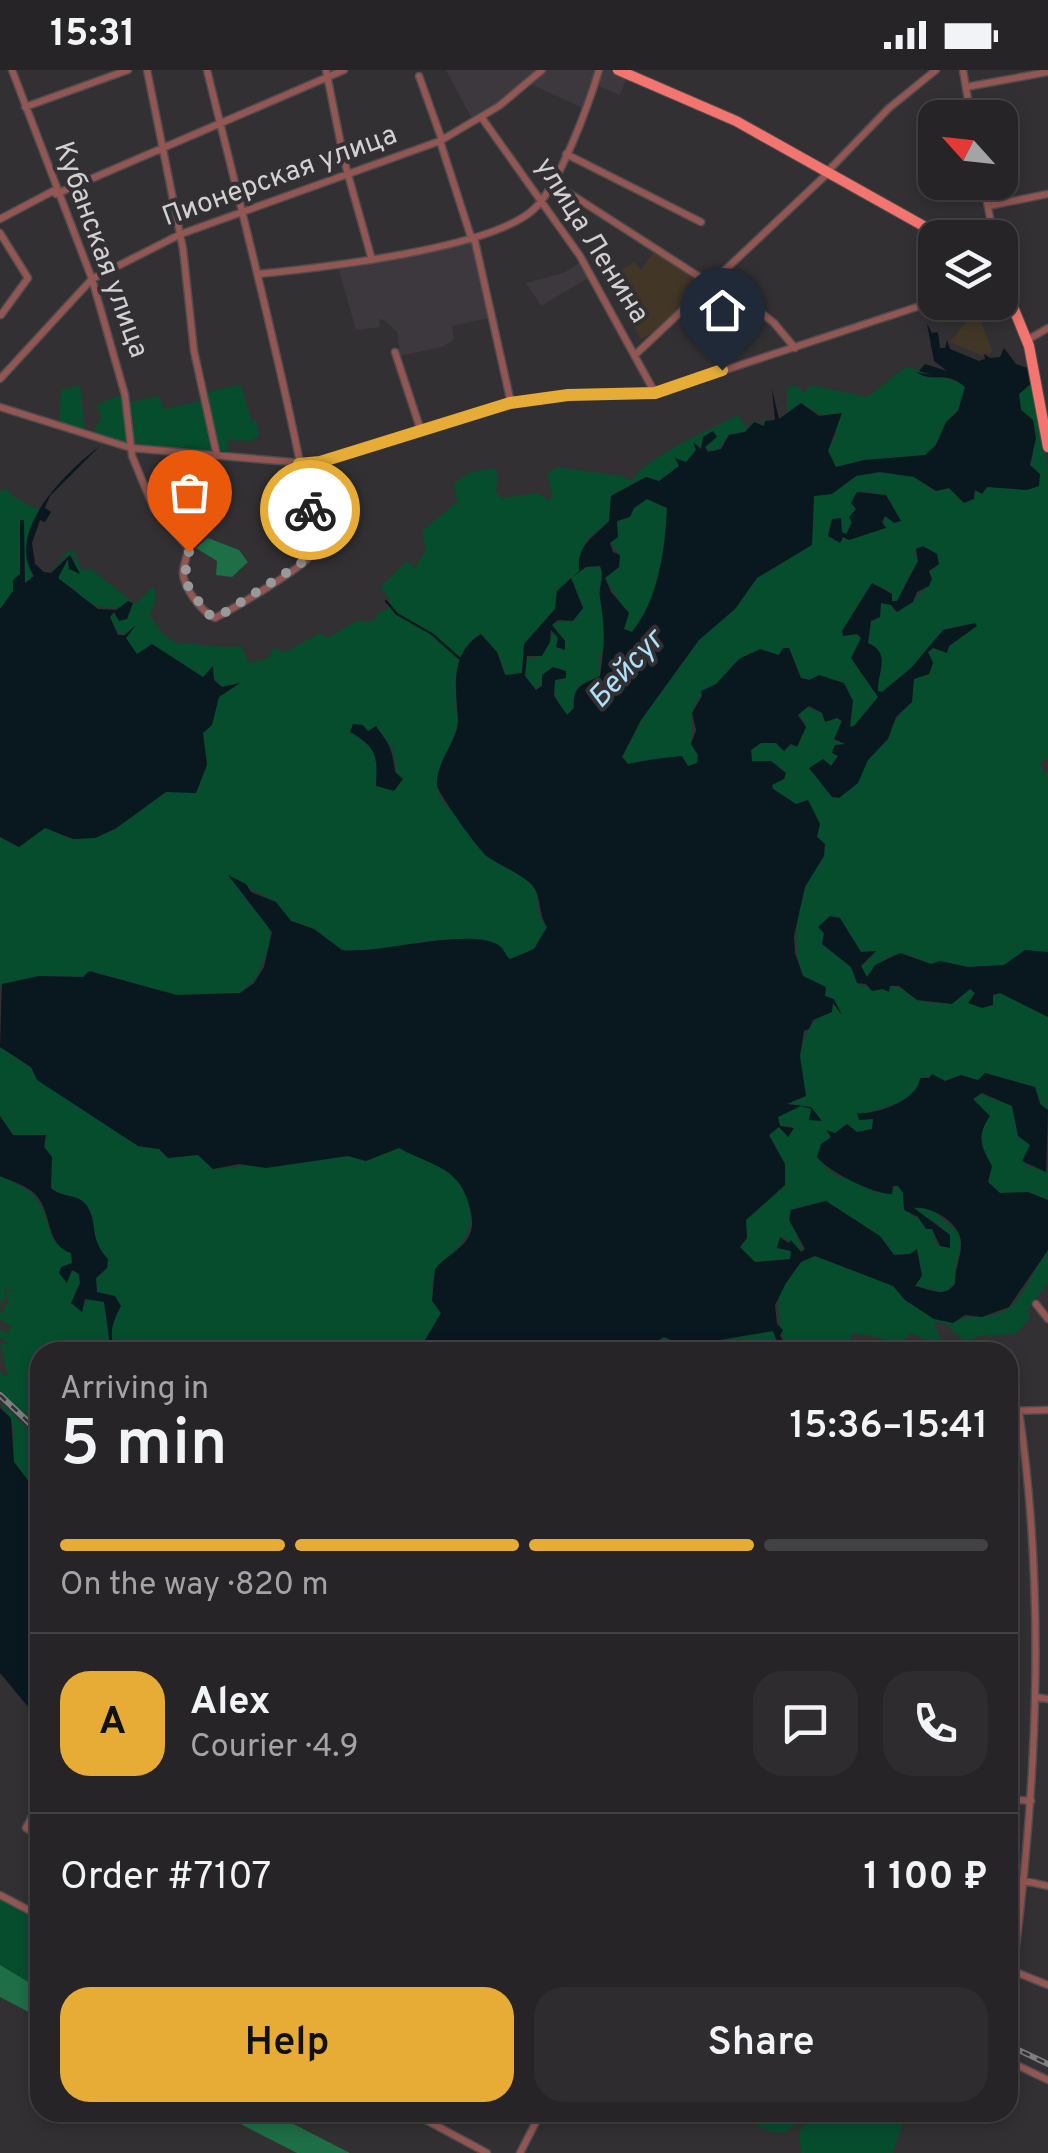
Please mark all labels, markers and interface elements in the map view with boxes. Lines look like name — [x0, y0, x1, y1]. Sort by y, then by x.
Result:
text: 15:31 — [50, 11, 136, 60]
north arrow — [918, 100, 1018, 200]
map controls — [918, 100, 1018, 320]
street label: Пионерская улица — [158, 118, 402, 236]
street label: Кубанская улица — [44, 137, 156, 363]
street label: улица Ленина — [526, 151, 656, 331]
button: layers — [918, 220, 1018, 320]
pin — [680, 268, 765, 371]
icon: home — [695, 283, 750, 338]
pin — [147, 450, 232, 553]
courier — [260, 460, 360, 560]
icon: bag — [162, 465, 217, 520]
icon: bike — [283, 483, 338, 538]
water label: Бейсуг — [581, 621, 674, 717]
text: Arriving in — [60, 1370, 209, 1410]
text: 15:36–15:41 — [790, 1403, 988, 1452]
text: 5 min — [60, 1406, 228, 1488]
text: On the way · 820 m — [60, 1566, 329, 1606]
button: chat — [753, 1671, 858, 1776]
button: phone — [883, 1671, 988, 1776]
text: Alex — [190, 1679, 270, 1728]
text: A — [99, 1699, 126, 1748]
text: Courier · 4.9 — [190, 1728, 359, 1768]
text: Order #7107 — [60, 1854, 271, 1903]
text: 1 100 ₽ — [864, 1854, 988, 1903]
button: Help — [60, 1987, 514, 2102]
button: Share — [534, 1987, 988, 2102]

